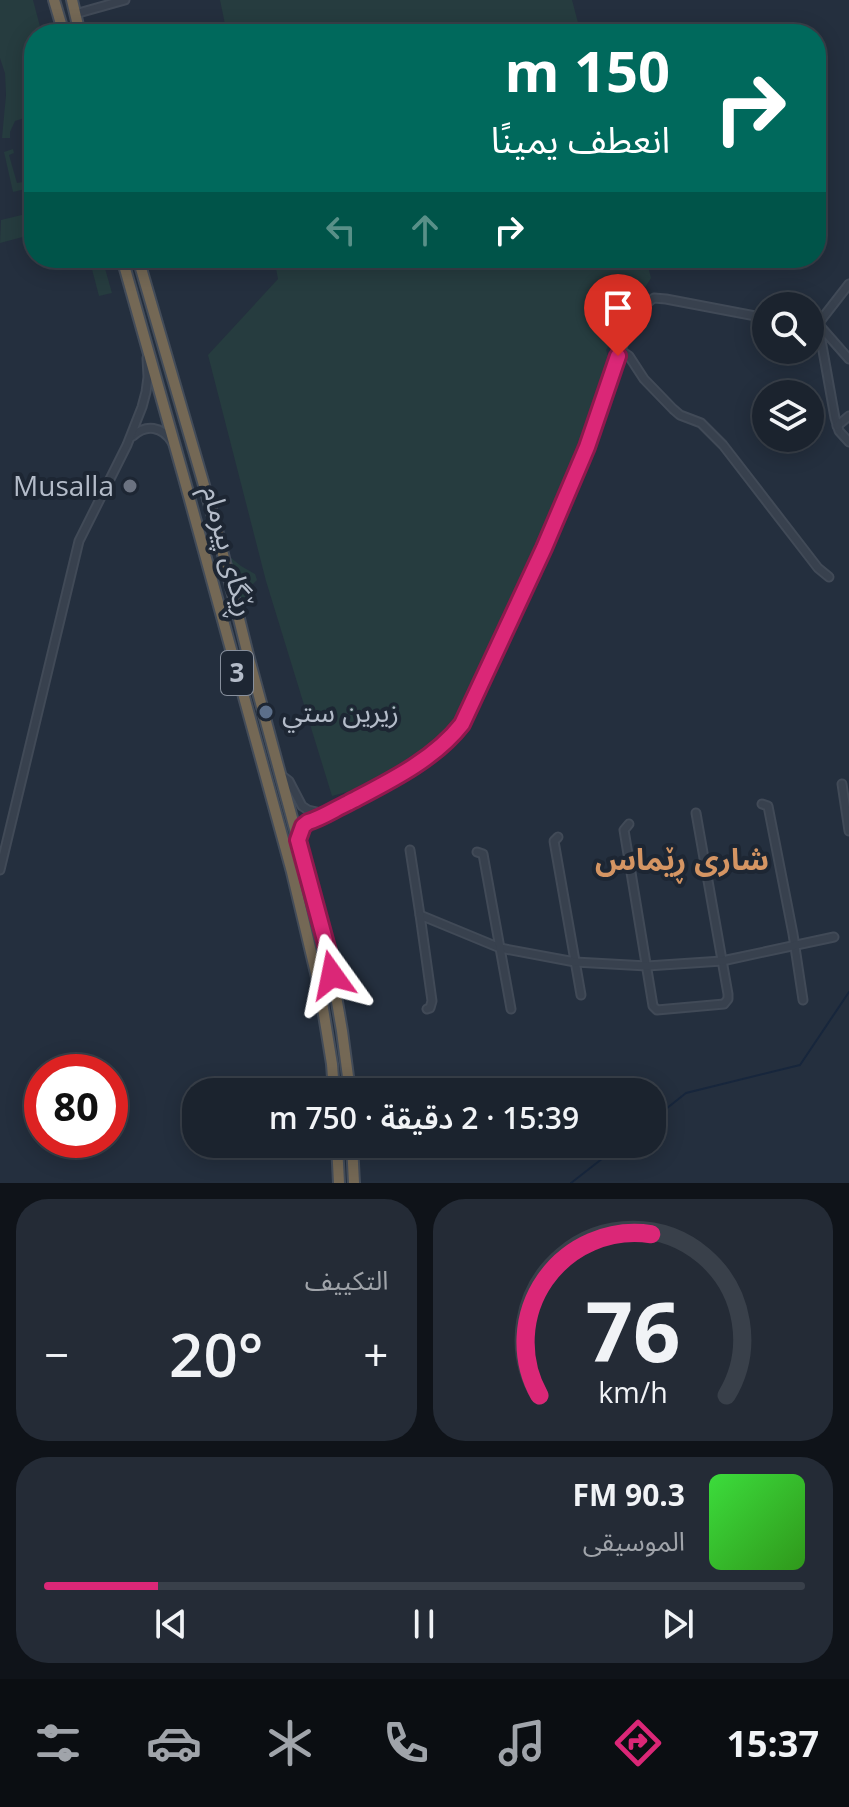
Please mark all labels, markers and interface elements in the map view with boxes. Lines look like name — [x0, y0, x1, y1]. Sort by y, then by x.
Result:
text: 150 m — [504, 32, 670, 108]
icon: right — [698, 56, 802, 160]
text: انعطف يمينًا — [491, 115, 670, 164]
icon: left — [319, 208, 363, 252]
icon: ahead — [403, 208, 447, 252]
icon: right — [487, 208, 531, 252]
pin — [584, 274, 652, 356]
icon: arrive — [596, 286, 640, 330]
map controls — [752, 292, 824, 452]
button: search — [752, 292, 824, 364]
button: layers — [752, 380, 824, 452]
place label: Musalla — [13, 466, 114, 504]
marker: Musalla — [121, 477, 139, 495]
street label: ڕێگای پیرمام — [188, 481, 266, 622]
road number: 3 — [221, 651, 253, 695]
place label: زيرين ستي — [282, 692, 399, 733]
marker: زيرين ستي — [257, 703, 275, 721]
district label: شاری ڕێماس — [595, 838, 769, 884]
position arrow — [290, 933, 374, 1017]
speed limit sign: 80 — [24, 1054, 128, 1158]
text: 15:39 · 2 دقيقة · 750 m — [269, 1097, 579, 1138]
text: التكييف — [305, 1262, 389, 1298]
text: 76 — [585, 1273, 680, 1386]
text: 20° — [169, 1313, 263, 1395]
text: − — [44, 1324, 69, 1384]
text: + — [363, 1324, 389, 1384]
text: km/h — [598, 1372, 667, 1411]
text: 90.3 FM — [572, 1474, 685, 1515]
text: الموسيقى — [583, 1523, 685, 1559]
icon: previous — [149, 1602, 193, 1646]
icon: pause — [402, 1602, 446, 1646]
icon: next — [656, 1602, 700, 1646]
icon: filters — [30, 1715, 86, 1771]
icon: car — [146, 1715, 202, 1771]
icon: climate — [262, 1715, 318, 1771]
icon: phone — [378, 1715, 434, 1771]
icon: music — [494, 1715, 550, 1771]
icon: directions — [610, 1715, 666, 1771]
text: 15:37 — [726, 1719, 819, 1768]

